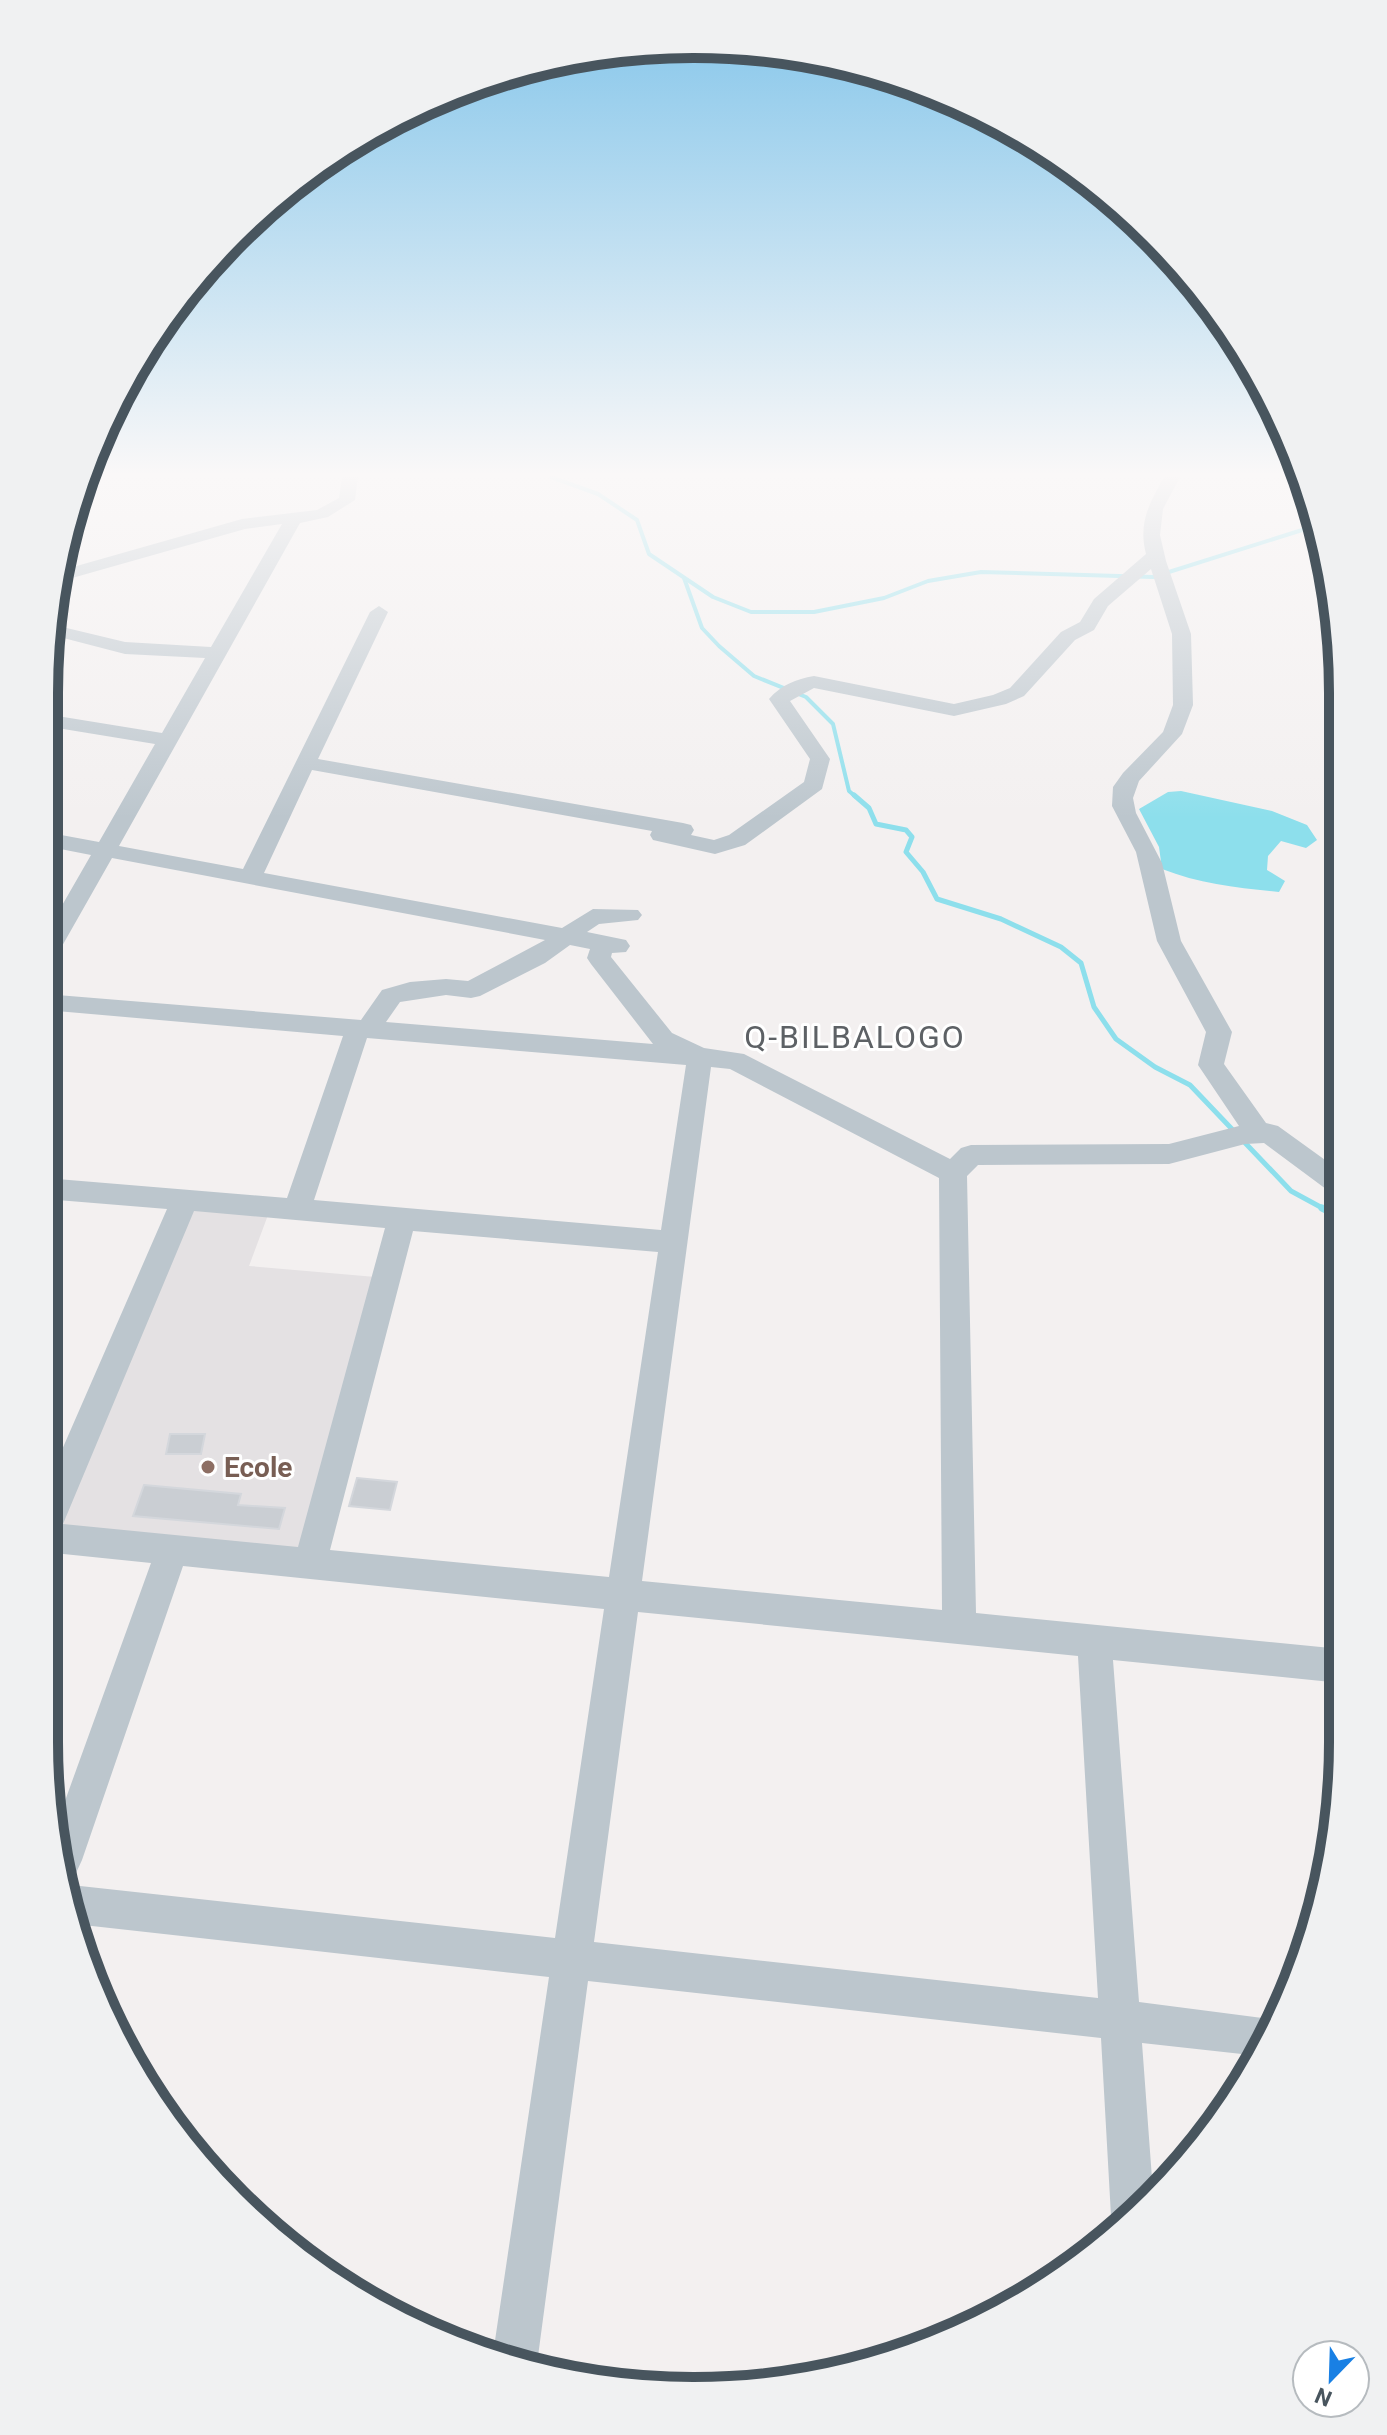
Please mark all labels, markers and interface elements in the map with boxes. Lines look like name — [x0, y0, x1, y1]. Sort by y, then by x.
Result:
district label: Q-BILBALOGO — [744, 1018, 966, 1056]
place label: Ecole — [224, 1451, 292, 1484]
marker: Ecole — [199, 1458, 217, 1476]
north arrow — [1291, 2339, 1371, 2419]
text: N — [1311, 2382, 1335, 2411]

